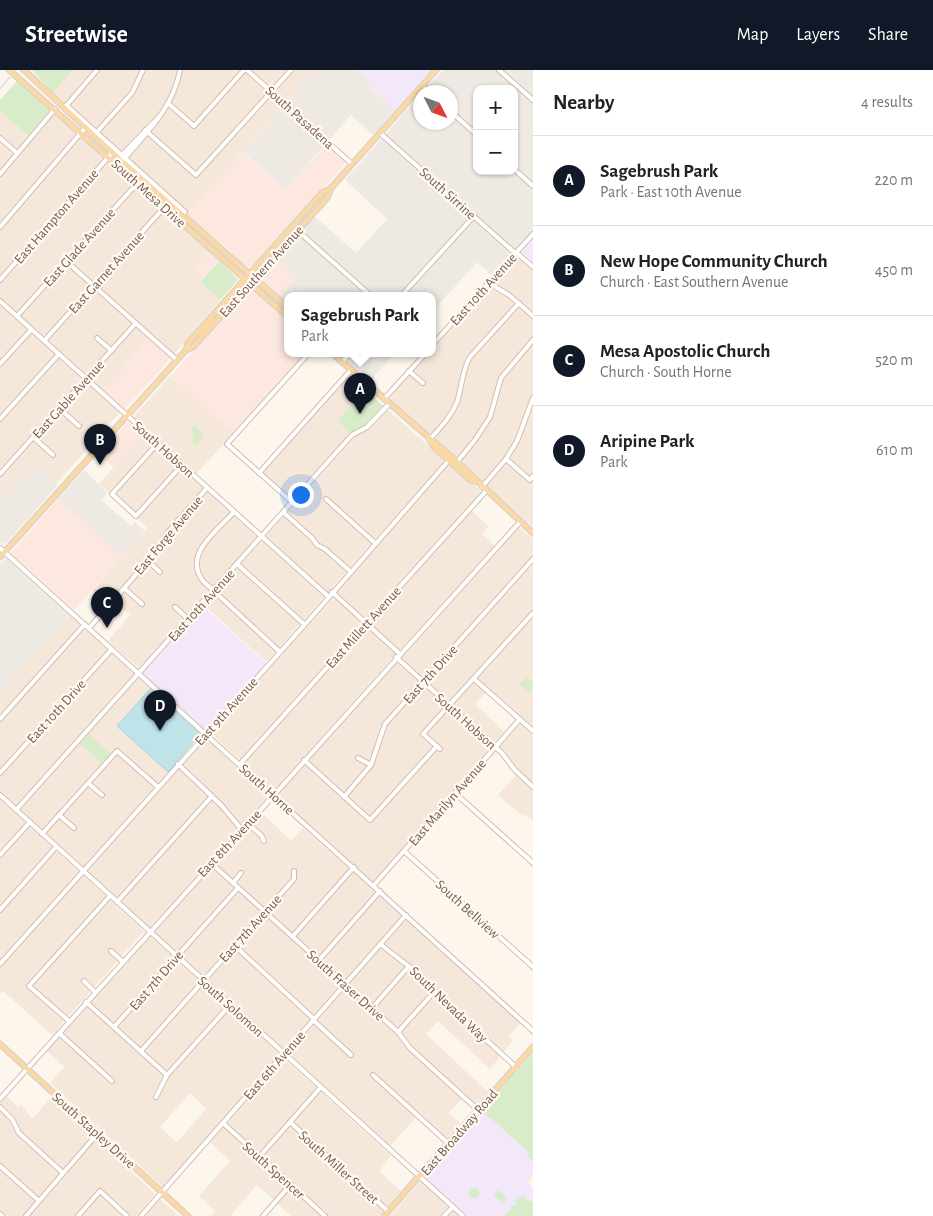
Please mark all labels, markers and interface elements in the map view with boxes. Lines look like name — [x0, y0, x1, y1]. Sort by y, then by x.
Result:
text: Streetwise — [25, 23, 128, 47]
text: Map — [737, 26, 768, 44]
text: Layers — [796, 26, 840, 44]
text: Share — [868, 26, 908, 44]
street label: South Pasadena — [262, 83, 337, 152]
north arrow — [413, 85, 458, 130]
map controls — [473, 85, 518, 175]
button: + — [473, 85, 518, 130]
text: Nearby — [553, 92, 614, 113]
text: 4 results — [861, 94, 913, 110]
button: − — [473, 130, 518, 175]
street label: South Mesa Drive — [108, 157, 188, 231]
text: Sagebrush Park — [600, 162, 718, 181]
street label: South Sirrine — [416, 165, 478, 223]
street label: East Hampton Avenue — [12, 167, 101, 267]
text: A — [564, 172, 574, 188]
text: 220 m — [875, 172, 913, 188]
text: Park · East 10th Avenue — [600, 184, 742, 200]
street label: East Glade Avenue — [41, 206, 118, 289]
street label: East Southern Avenue — [217, 223, 307, 320]
street label: East Garnet Avenue — [66, 229, 147, 316]
street label: East 10th Avenue — [448, 251, 520, 329]
text: New Hope Community Church — [600, 252, 828, 271]
text: B — [564, 262, 574, 278]
text: 450 m — [875, 262, 913, 278]
text: Church · East Southern Avenue — [600, 274, 788, 290]
popup — [284, 292, 436, 357]
text: Sagebrush Park — [301, 306, 419, 325]
text: Park — [301, 328, 328, 344]
text: Mesa Apostolic Church — [600, 342, 770, 361]
text: C — [565, 352, 573, 368]
text: 520 m — [875, 352, 913, 368]
street label: East Gable Avenue — [30, 358, 107, 441]
text: Church · South Horne — [600, 364, 732, 380]
pin: A — [344, 373, 376, 414]
street label: South Hobson — [130, 419, 197, 481]
pin: B — [84, 424, 116, 465]
text: Aripine Park — [600, 432, 694, 451]
text: D — [564, 442, 574, 458]
text: 610 m — [876, 442, 913, 458]
text: Park — [600, 454, 628, 470]
your location — [288, 482, 314, 508]
street label: East Forge Avenue — [132, 494, 206, 578]
street label: East 10th Avenue — [166, 567, 238, 645]
street label: East Millett Avenue — [323, 584, 404, 671]
pin: C — [91, 587, 123, 628]
street label: East 7th Drive — [401, 643, 461, 707]
street label: East 9th Avenue — [193, 675, 261, 748]
street label: East 10th Drive — [25, 677, 89, 746]
pin: D — [144, 690, 176, 731]
street label: South Hobson — [432, 691, 499, 753]
street label: East Marilyn Avenue — [406, 757, 489, 849]
street label: South Horne — [236, 762, 297, 818]
street label: East 8th Avenue — [195, 807, 264, 880]
street label: South Bellview — [433, 878, 502, 942]
street label: East 7th Avenue — [217, 892, 285, 965]
street label: East 7th Drive — [127, 948, 186, 1013]
street label: South Fraser Drive — [304, 948, 387, 1024]
street label: South Nevada Way — [407, 964, 490, 1045]
street label: South Solomon — [195, 974, 266, 1040]
street label: East 6th Avenue — [241, 1028, 308, 1103]
street label: East Broadway Road — [419, 1087, 501, 1178]
street label: South Stapley Drive — [49, 1090, 138, 1172]
street label: South Miller Street — [296, 1128, 381, 1207]
street label: South Spencer — [240, 1139, 307, 1202]

